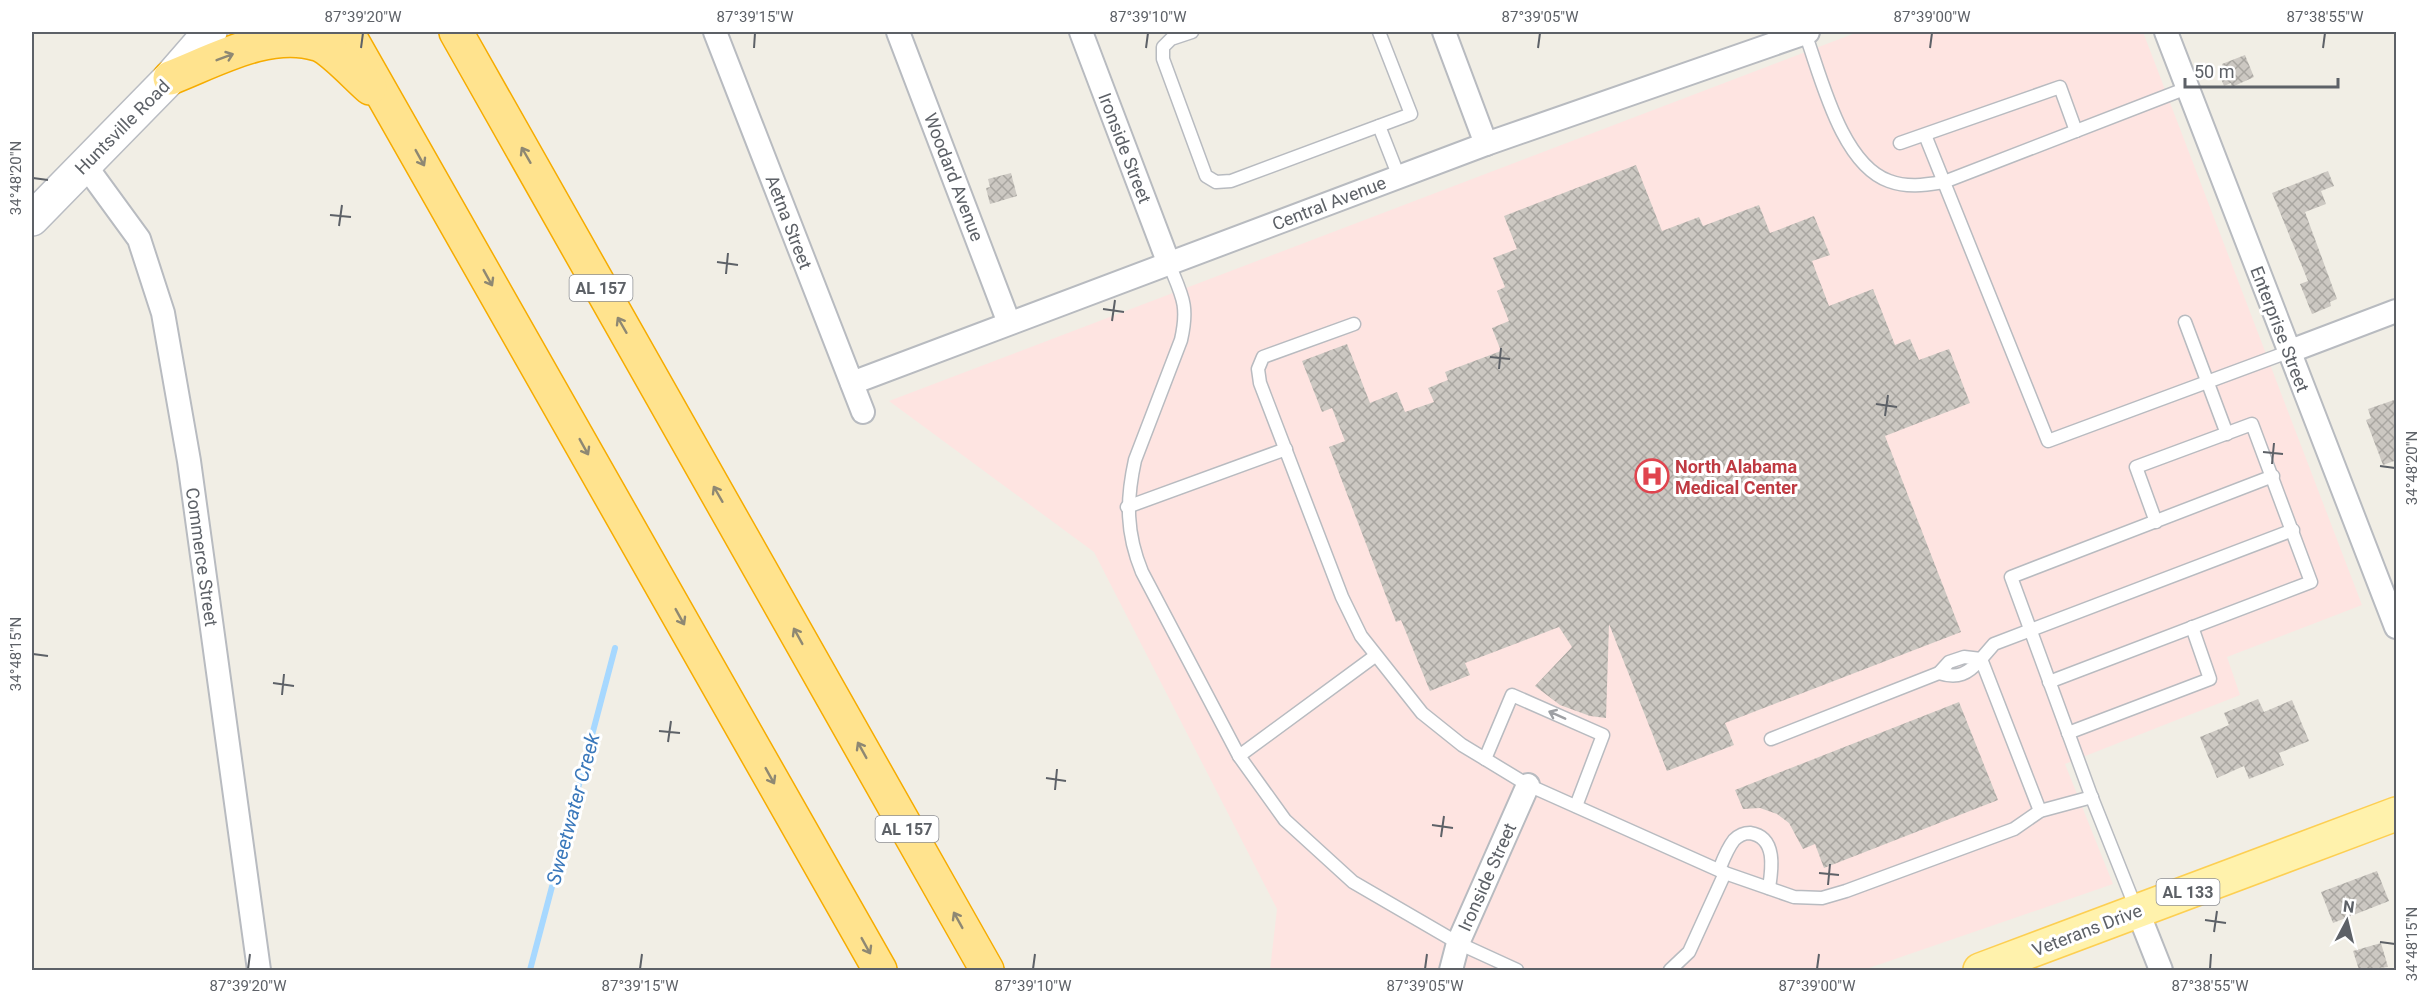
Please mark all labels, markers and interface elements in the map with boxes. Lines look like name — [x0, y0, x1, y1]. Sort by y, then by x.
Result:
text: 87°39'20"W — [325, 8, 401, 26]
text: 87°39'15"W — [717, 8, 793, 26]
text: 87°39'10"W — [1110, 8, 1186, 26]
text: 87°39'05"W — [1502, 8, 1578, 26]
text: 87°39'00"W — [1894, 8, 1970, 26]
text: 87°38'55"W — [2287, 8, 2363, 26]
one-way arrow — [215, 51, 233, 62]
scale bar — [2185, 51, 2338, 89]
text: 50 m — [2194, 61, 2234, 82]
street label: Huntsville Road — [70, 75, 174, 179]
street label: Ironside Street — [1094, 90, 1156, 206]
street label: Woodard Avenue — [920, 110, 988, 244]
text: 34°48'20"N — [7, 141, 25, 215]
one-way arrow — [520, 147, 532, 164]
one-way arrow — [415, 149, 427, 166]
street label: Aetna Street — [761, 172, 817, 272]
street label: Central Avenue — [1269, 172, 1389, 234]
street label: Enterprise Street — [2246, 263, 2314, 395]
one-way arrow — [482, 269, 494, 286]
road number: AL 157 — [570, 275, 632, 301]
one-way arrow — [616, 317, 628, 334]
text: 34°48'20"N — [2403, 431, 2421, 505]
one-way arrow — [579, 438, 590, 456]
place label: North Alabama Medical Center — [1675, 456, 1798, 498]
hospital icon: North Alabama Medical Center — [1634, 458, 1670, 494]
street label: Commerce Street — [182, 486, 222, 628]
one-way arrow — [712, 486, 723, 504]
one-way arrow — [674, 608, 686, 625]
text: 34°48'15"N — [7, 617, 25, 691]
one-way arrow — [792, 628, 804, 645]
one-way arrow — [1549, 709, 1567, 721]
water label: Sweetwater Creek — [541, 730, 605, 887]
one-way arrow — [856, 742, 868, 759]
one-way arrow — [765, 767, 776, 785]
road number: AL 157 — [876, 816, 938, 842]
street label: Ironside Street — [1454, 819, 1520, 934]
road number: AL 133 — [2156, 879, 2220, 905]
north arrow — [2317, 891, 2377, 951]
text: N — [2342, 896, 2356, 917]
street label: Veterans Drive — [2029, 899, 2145, 961]
text: 34°48'15"N — [2403, 907, 2421, 981]
one-way arrow — [952, 911, 963, 929]
one-way arrow — [860, 937, 872, 954]
text: 87°39'20"W — [210, 977, 286, 995]
text: 87°39'15"W — [602, 977, 678, 995]
text: 87°39'10"W — [995, 977, 1071, 995]
text: 87°39'05"W — [1387, 977, 1463, 995]
text: 87°39'00"W — [1779, 977, 1855, 995]
text: 87°38'55"W — [2172, 977, 2248, 995]

